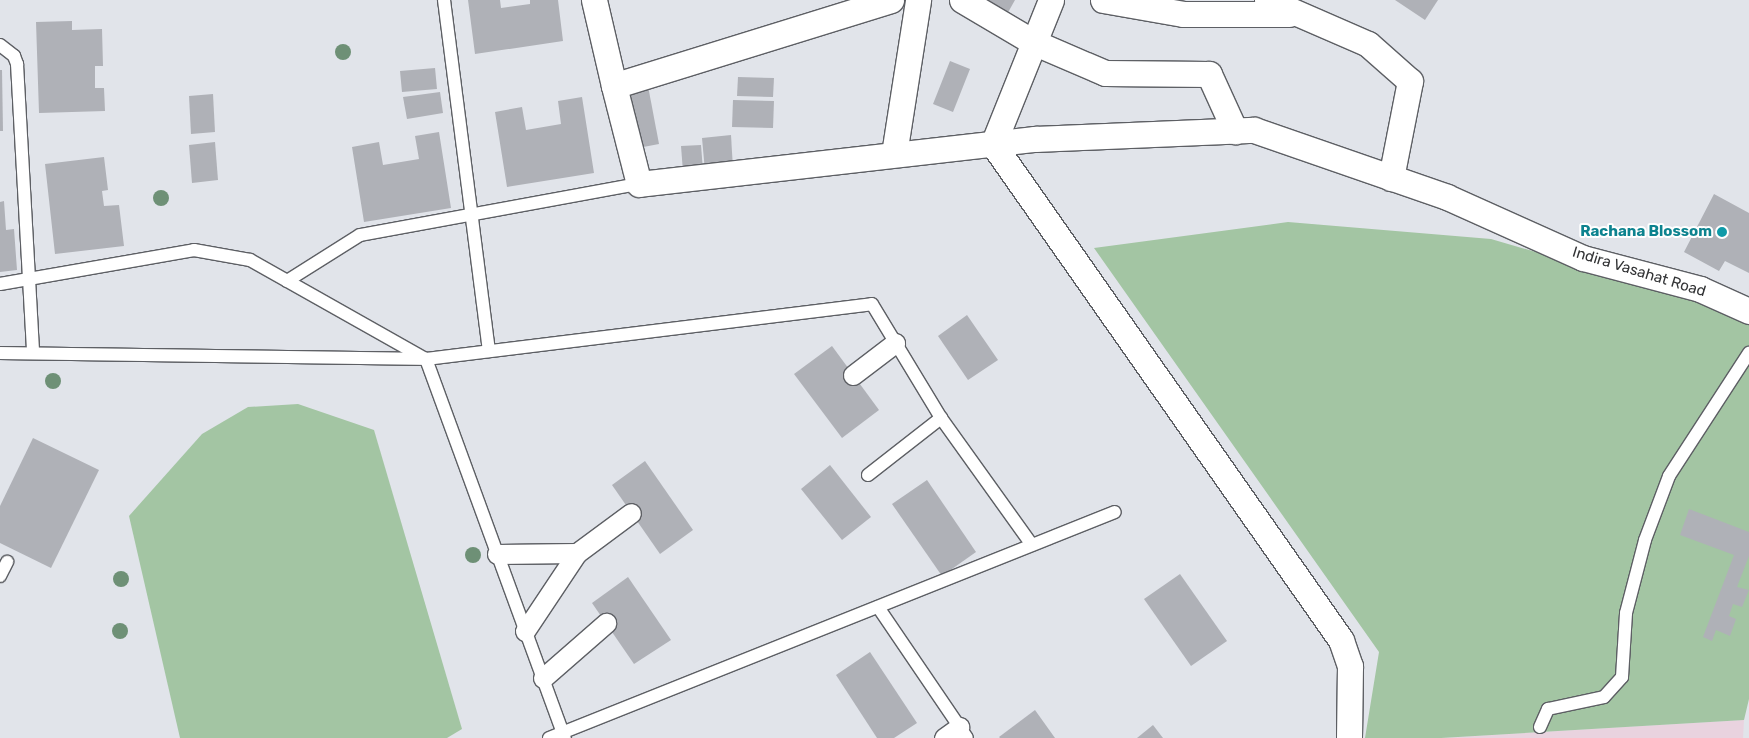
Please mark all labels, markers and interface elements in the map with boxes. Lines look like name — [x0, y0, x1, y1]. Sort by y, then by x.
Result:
place label: Rachana Blossom — [1580, 223, 1712, 241]
marker: Rachana Blossom — [1716, 226, 1728, 238]
street label: Indira Vasahat Road — [1570, 243, 1708, 301]

